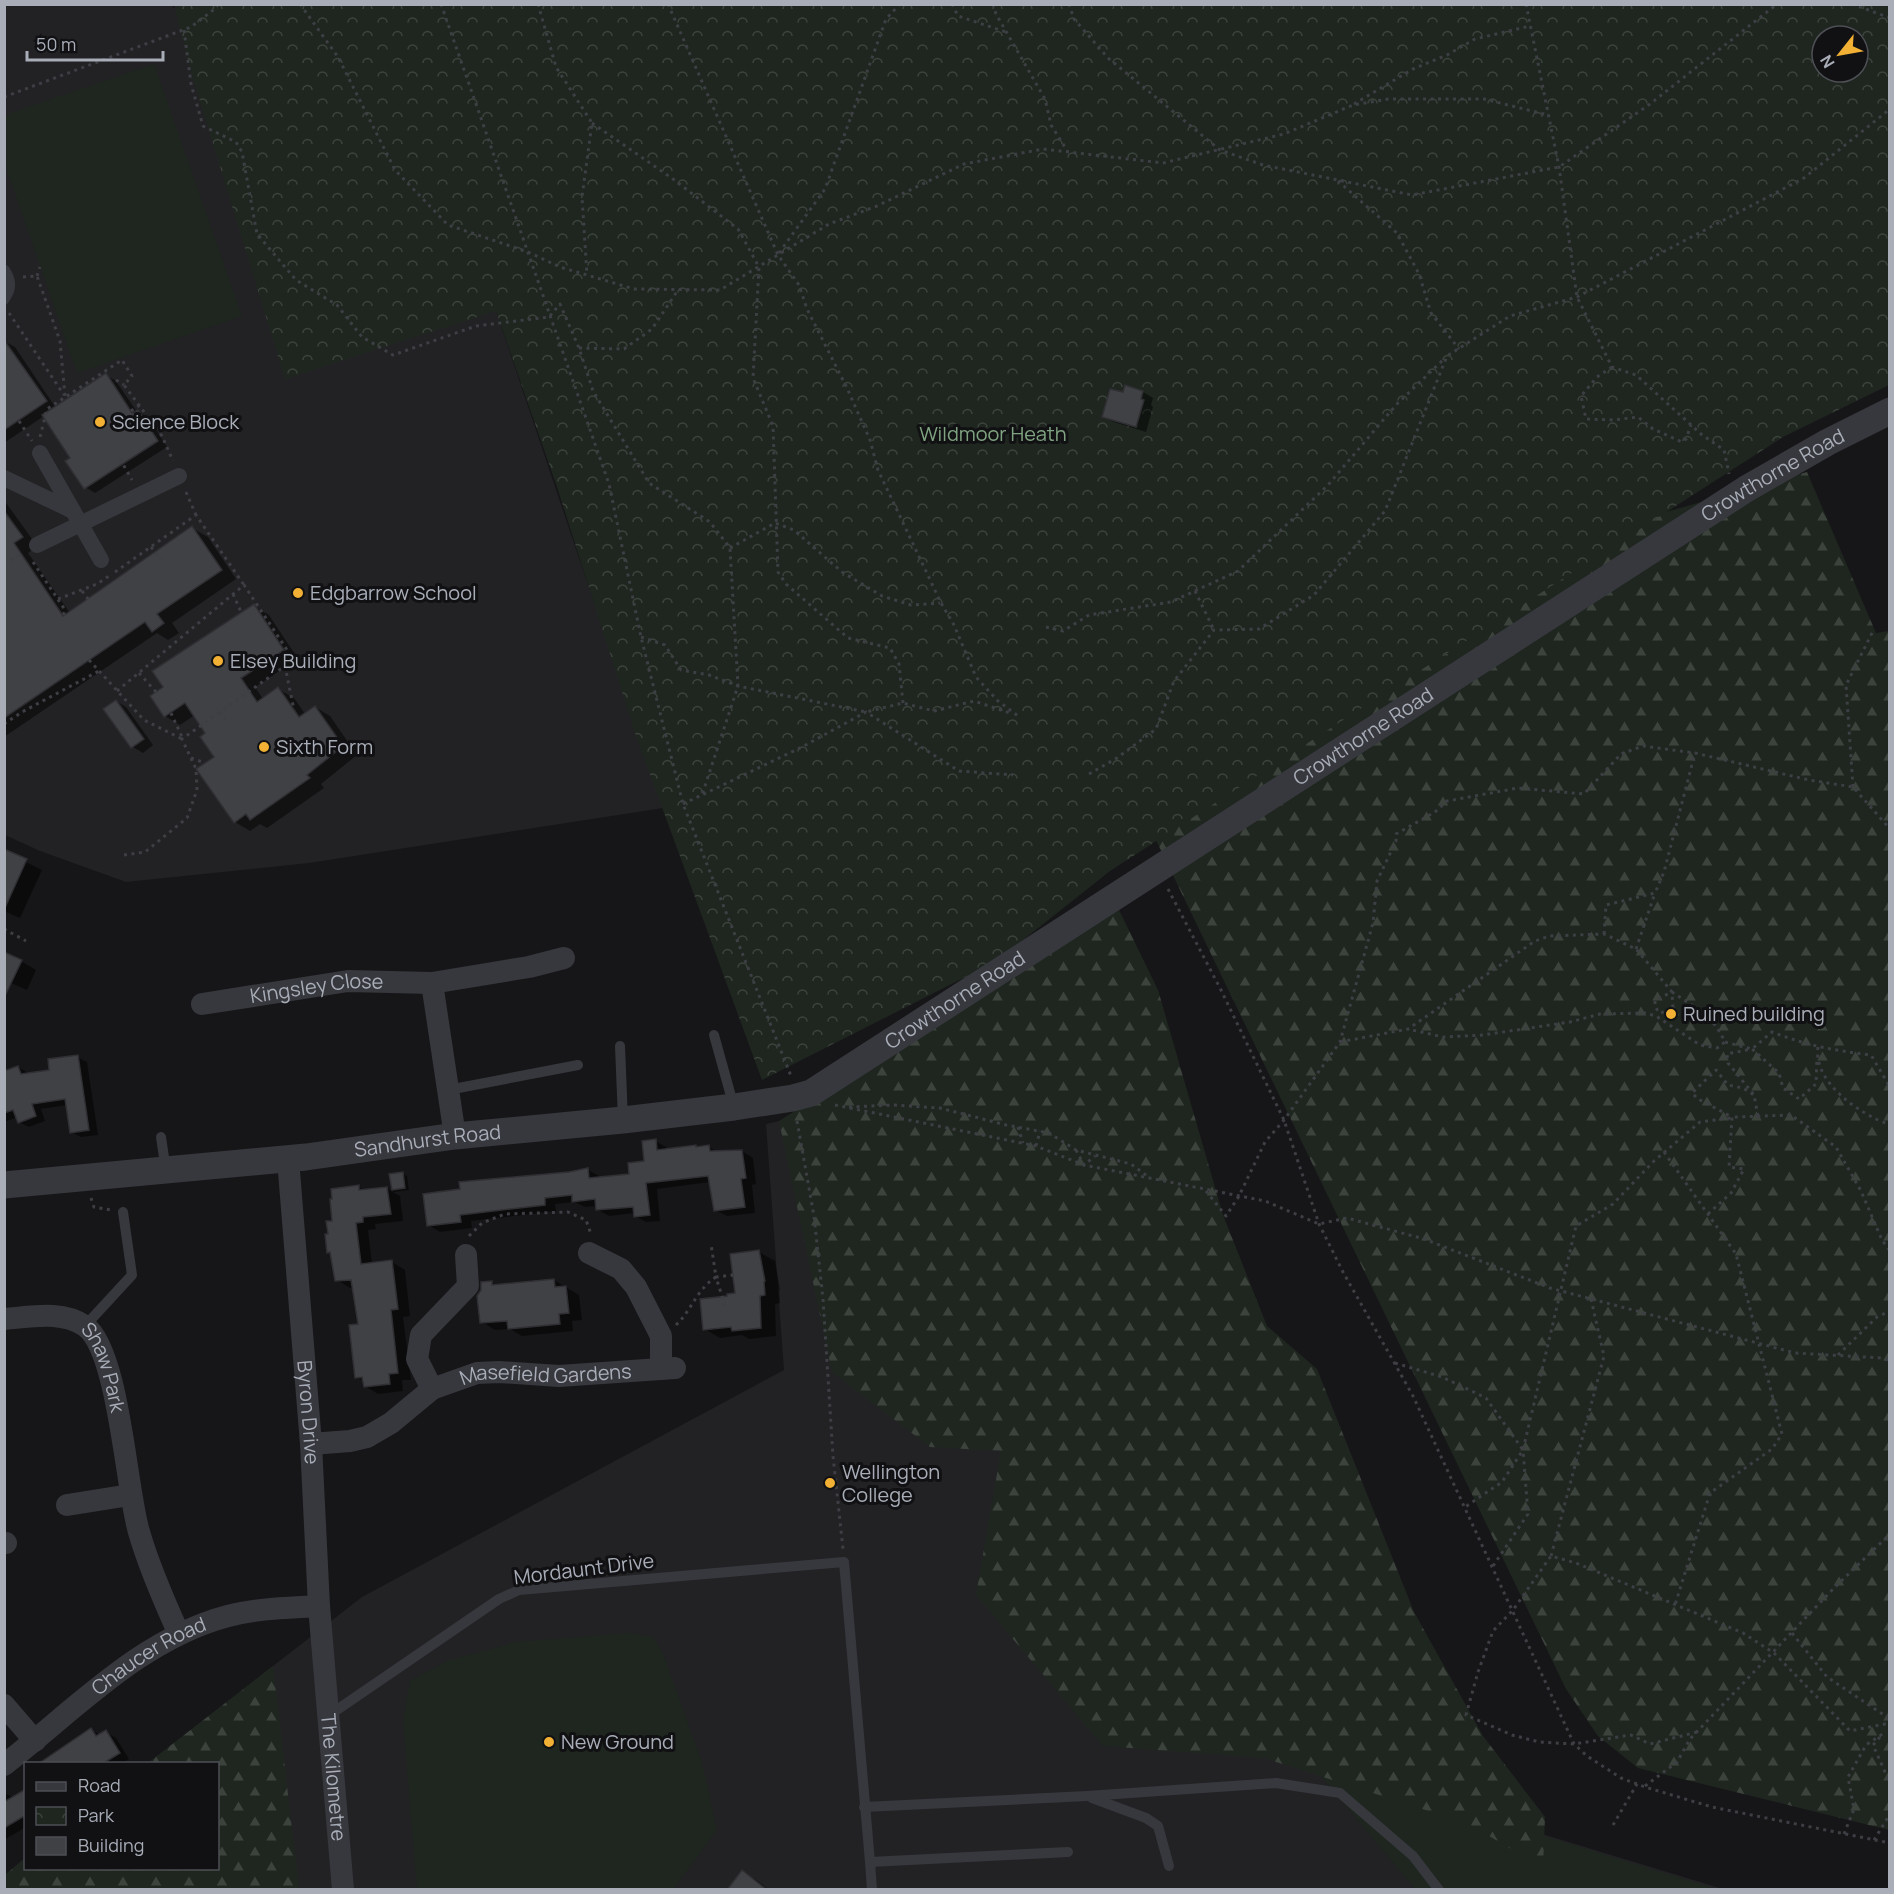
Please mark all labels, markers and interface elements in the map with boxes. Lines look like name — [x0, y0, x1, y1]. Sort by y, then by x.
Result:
scale bar — [27, 24, 164, 62]
north arrow — [1810, 24, 1870, 84]
text: 50 m — [36, 32, 76, 56]
text: N — [1815, 51, 1840, 72]
place label: Science Block — [112, 408, 240, 435]
marker: Science Block — [93, 415, 107, 429]
park label: Wildmoor Heath — [919, 420, 1067, 447]
street label: Crowthorne Road — [1696, 422, 1849, 527]
place label: Edgbarrow School — [310, 579, 477, 606]
marker: Edgbarrow School — [291, 586, 305, 600]
place label: Elsey Building — [230, 647, 356, 674]
marker: Elsey Building — [211, 654, 225, 668]
street label: Crowthorne Road — [1287, 681, 1438, 791]
place label: Sixth Form — [276, 733, 373, 760]
marker: Sixth Form — [257, 740, 271, 754]
street label: Crowthorne Road — [879, 944, 1030, 1055]
street label: Kingsley Close — [248, 967, 384, 1009]
place label: Ruined building — [1683, 1000, 1825, 1027]
marker: Ruined building — [1664, 1007, 1678, 1021]
street label: Sandhurst Road — [352, 1118, 502, 1163]
street label: Shaw Park — [76, 1316, 132, 1416]
street label: Masefield Gardens — [456, 1357, 632, 1391]
street label: Byron Drive — [291, 1359, 326, 1465]
place label: Wellington College — [842, 1458, 940, 1508]
marker: Wellington College — [823, 1476, 837, 1490]
street label: Mordaunt Drive — [512, 1547, 656, 1591]
street label: Chaucer Road — [85, 1610, 210, 1701]
street label: The Kilometre — [315, 1712, 353, 1842]
place label: New Ground — [561, 1728, 674, 1755]
marker: New Ground — [542, 1735, 556, 1749]
legend — [24, 1762, 219, 1870]
text: Road — [78, 1773, 121, 1797]
text: Park — [78, 1803, 115, 1827]
text: Building — [78, 1833, 144, 1857]

